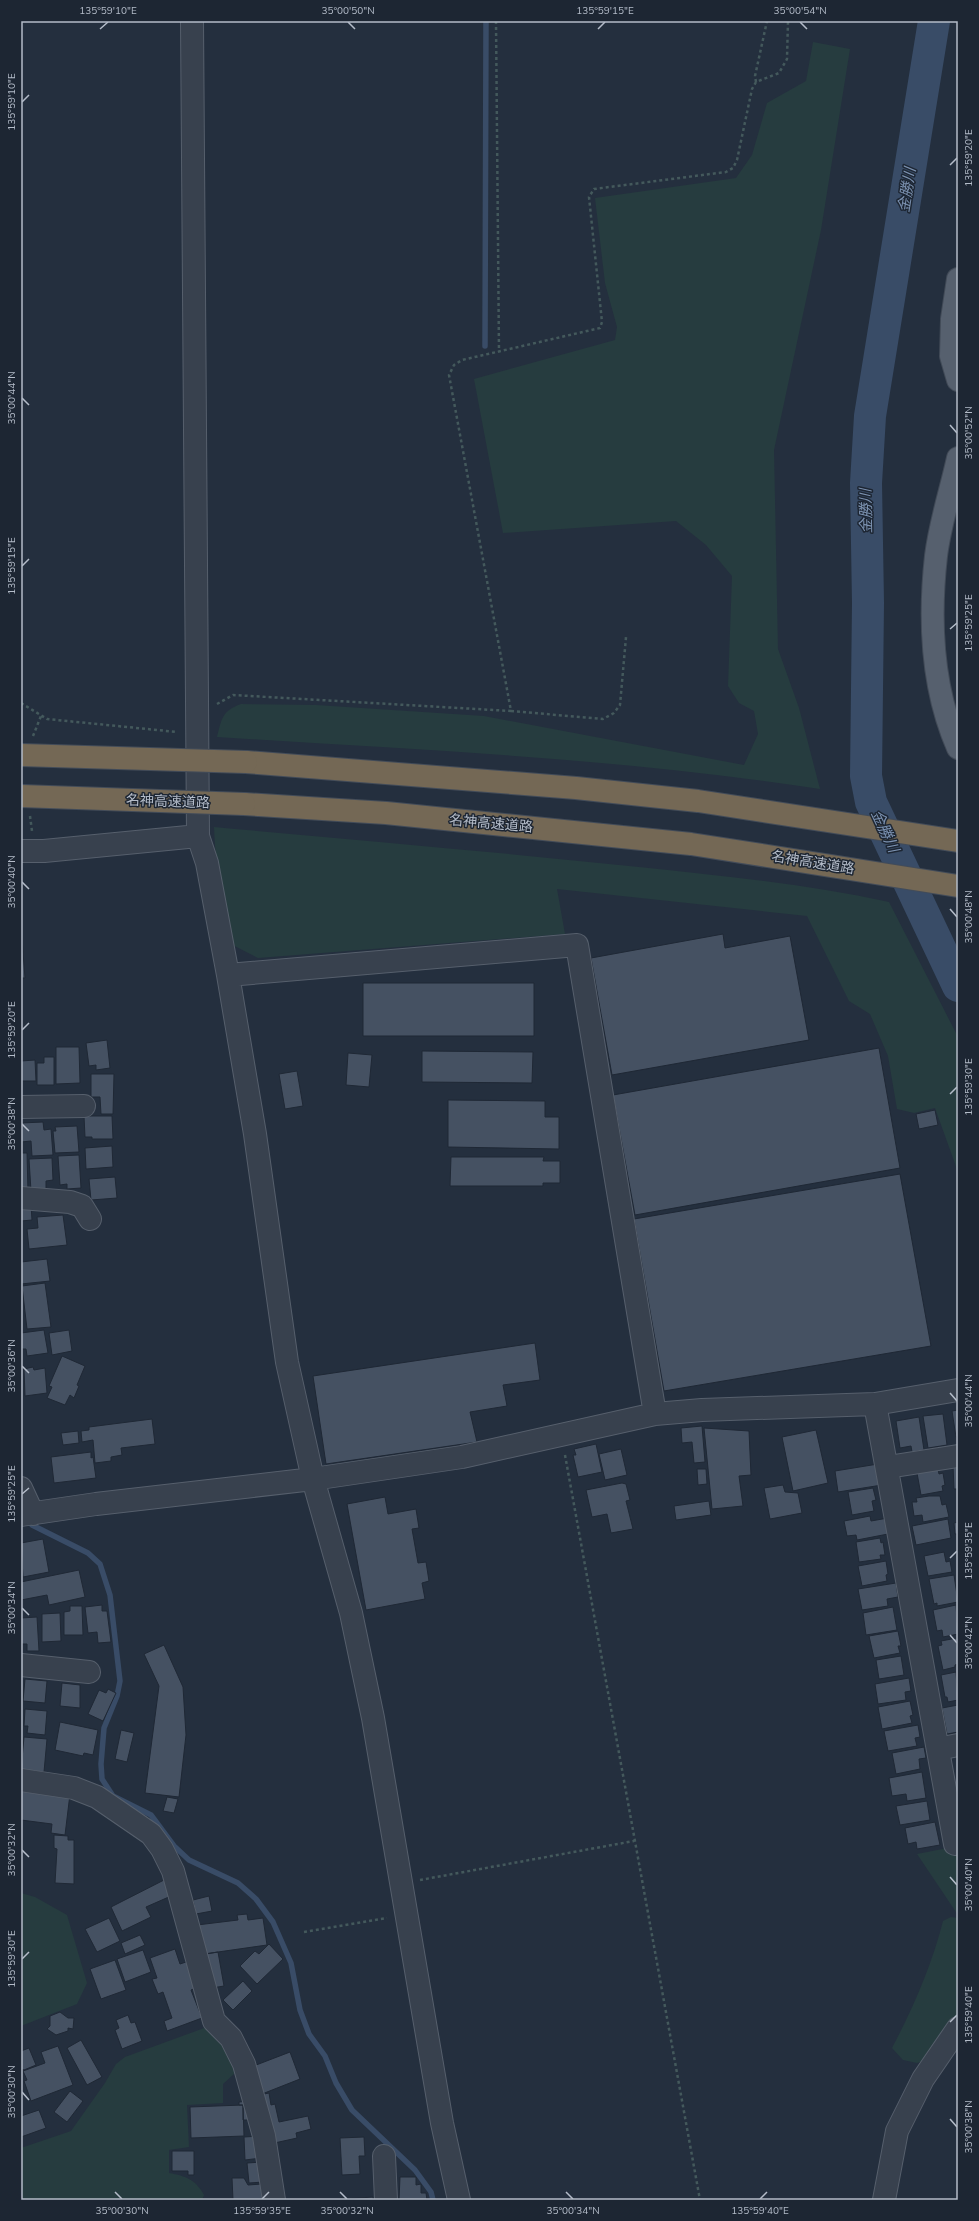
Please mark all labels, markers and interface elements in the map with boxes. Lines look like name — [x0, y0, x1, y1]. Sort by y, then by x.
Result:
text: 135°59'10"E — [79, 4, 137, 18]
text: 35°00'50"N — [321, 4, 375, 18]
text: 135°59'15"E — [576, 4, 634, 18]
text: 35°00'54"N — [773, 4, 827, 18]
text: 135°59'10"E — [5, 73, 19, 131]
text: 135°59'20"E — [962, 129, 976, 187]
water label: 金勝川 — [894, 164, 921, 214]
text: 35°00'44"N — [5, 371, 19, 425]
text: 35°00'52"N — [962, 406, 976, 460]
water label: 金勝川 — [856, 486, 876, 534]
text: 135°59'15"E — [5, 537, 19, 595]
text: 135°59'25"E — [962, 594, 976, 652]
street label: 名神高速道路 — [126, 791, 210, 812]
water label: 金勝川 — [866, 806, 904, 857]
street label: 名神高速道路 — [448, 810, 534, 837]
street label: 名神高速道路 — [770, 847, 856, 878]
text: 35°00'40"N — [5, 855, 19, 909]
text: 35°00'48"N — [962, 890, 976, 944]
text: 135°59'20"E — [5, 1001, 19, 1059]
text: 135°59'30"E — [962, 1058, 976, 1116]
text: 35°00'38"N — [5, 1097, 19, 1151]
text: 35°00'36"N — [5, 1339, 19, 1393]
text: 35°00'44"N — [962, 1374, 976, 1428]
text: 135°59'25"E — [5, 1465, 19, 1523]
text: 135°59'35"E — [962, 1522, 976, 1580]
text: 35°00'34"N — [5, 1581, 19, 1635]
text: 35°00'42"N — [962, 1616, 976, 1670]
text: 35°00'32"N — [5, 1823, 19, 1877]
text: 35°00'40"N — [962, 1858, 976, 1912]
text: 135°59'30"E — [5, 1930, 19, 1988]
text: 135°59'40"E — [962, 1986, 976, 2044]
text: 35°00'30"N — [5, 2065, 19, 2119]
text: 35°00'38"N — [962, 2100, 976, 2154]
text: 35°00'30"N — [95, 2204, 149, 2218]
text: 135°59'35"E — [233, 2204, 291, 2218]
text: 35°00'32"N — [320, 2204, 374, 2218]
text: 35°00'34"N — [546, 2204, 600, 2218]
text: 135°59'40"E — [731, 2204, 789, 2218]

